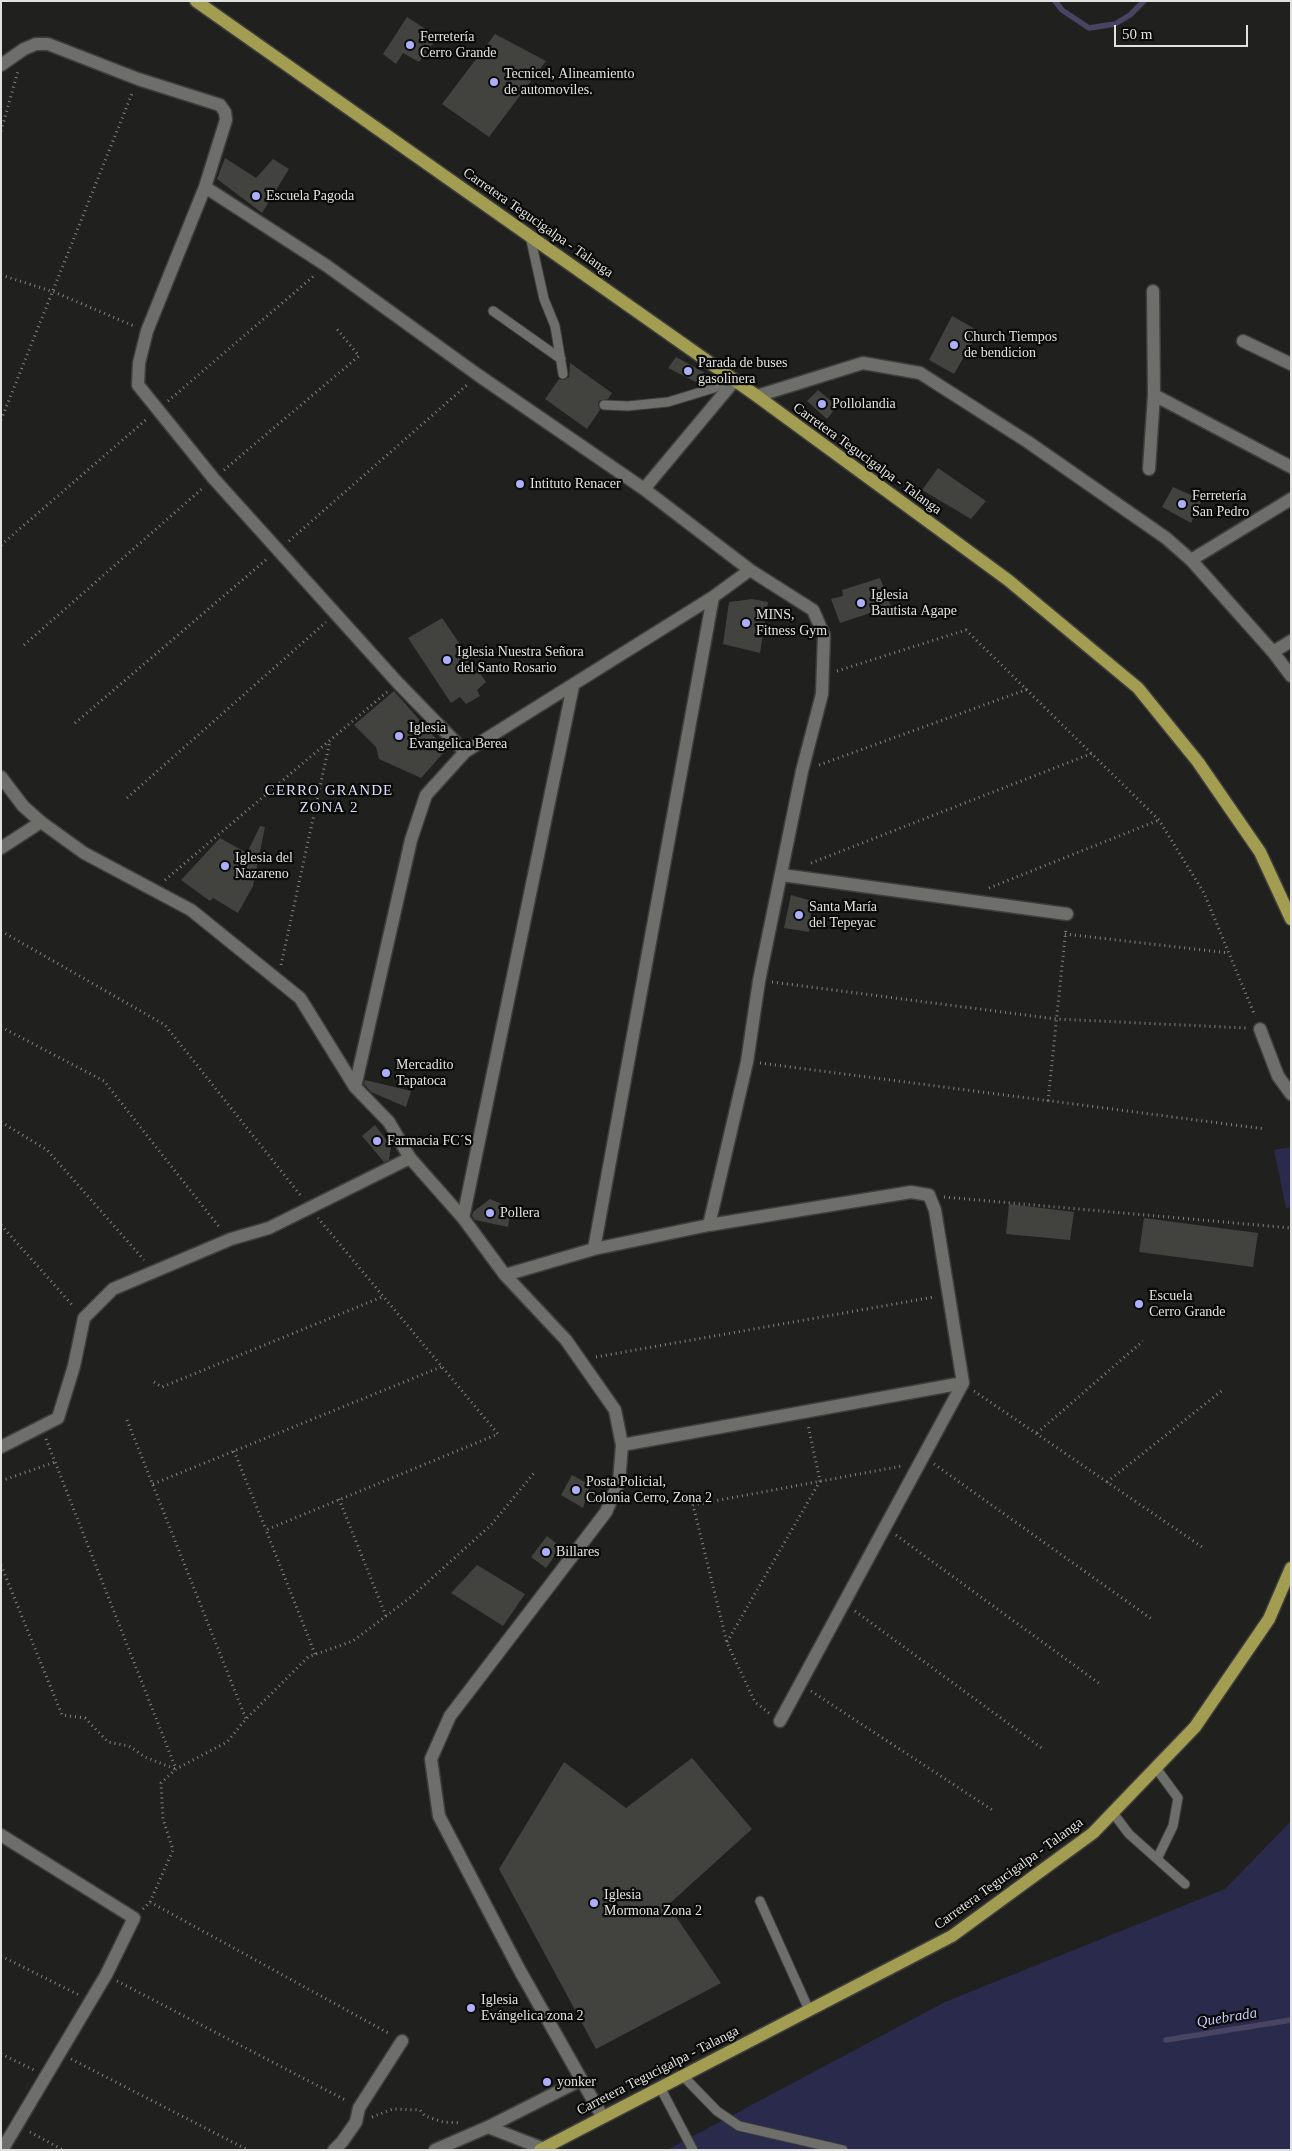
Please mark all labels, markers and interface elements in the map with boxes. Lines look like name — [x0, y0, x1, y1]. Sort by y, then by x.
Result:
scale bar — [1117, 15, 1251, 47]
text: 50 m — [1122, 26, 1152, 42]
place label: Ferretería Cerro Grande — [420, 29, 497, 62]
marker: Ferretería Cerro Grande — [404, 39, 416, 51]
place label: Tecnicel, Alineamiento de automoviles. — [504, 66, 634, 98]
marker: Tecnicel, Alineamiento de automoviles. — [488, 76, 500, 88]
street label: Carretera Tegucigalpa - Talanga — [460, 165, 616, 281]
place label: Escuela Pagoda — [266, 188, 354, 204]
marker: Escuela Pagoda — [250, 190, 262, 202]
place label: Church Tiempos de bendicion — [964, 329, 1057, 362]
marker: Church Tiempos de bendicion — [948, 339, 960, 351]
place label: Parada de buses gasolinera — [698, 355, 787, 388]
marker: Parada de buses gasolinera — [682, 365, 694, 377]
place label: Pollolandia — [832, 396, 896, 412]
marker: Pollolandia — [816, 398, 828, 410]
street label: Carretera Tegucigalpa - Talanga — [789, 399, 945, 519]
place label: Intituto Renacer — [530, 476, 621, 492]
marker: Intituto Renacer — [514, 478, 526, 490]
place label: Ferretería San Pedro — [1192, 488, 1249, 520]
marker: Ferretería San Pedro — [1176, 498, 1188, 510]
place label: Iglesia Bautista Agape — [871, 587, 957, 620]
marker: Iglesia Bautista Agape — [855, 597, 867, 609]
place label: MINS, Fitness Gym — [756, 607, 827, 640]
marker: MINS, Fitness Gym — [740, 617, 752, 629]
place label: Iglesia Nuestra Señora del Santo Rosario — [457, 644, 584, 676]
marker: Iglesia Nuestra Señora del Santo Rosario — [441, 654, 453, 666]
place label: Iglesia Evangelica Berea — [409, 720, 507, 752]
marker: Iglesia Evangelica Berea — [393, 730, 405, 742]
district label: CERRO GRANDE ZONA 2 — [263, 782, 395, 817]
place label: Iglesia del Nazareno — [235, 850, 293, 882]
marker: Iglesia del Nazareno — [219, 860, 231, 872]
place label: Santa María del Tepeyac — [809, 899, 877, 932]
marker: Santa María del Tepeyac — [793, 909, 805, 921]
place label: Mercadito Tapatoca — [396, 1057, 454, 1090]
marker: Mercadito Tapatoca — [380, 1067, 392, 1079]
place label: Farmacia FC´S — [387, 1133, 472, 1149]
marker: Farmacia FC´S — [371, 1135, 383, 1147]
place label: Pollera — [500, 1205, 540, 1221]
marker: Pollera — [484, 1207, 496, 1219]
place label: Escuela Cerro Grande — [1149, 1288, 1226, 1320]
marker: Escuela Cerro Grande — [1133, 1298, 1145, 1310]
place label: Posta Policial, Colonia Cerro, Zona 2 — [586, 1474, 712, 1506]
marker: Posta Policial, Colonia Cerro, Zona 2 — [570, 1484, 582, 1496]
place label: Billares — [556, 1544, 600, 1560]
marker: Billares — [540, 1546, 552, 1558]
street label: Carretera Tegucigalpa - Talanga — [931, 1814, 1087, 1934]
place label: Iglesia Mormona Zona 2 — [604, 1887, 702, 1920]
marker: Iglesia Mormona Zona 2 — [588, 1897, 600, 1909]
place label: Iglesia Evángelica zona 2 — [481, 1992, 584, 2024]
marker: Iglesia Evángelica zona 2 — [465, 2002, 477, 2014]
water label: Quebrada — [1196, 2004, 1258, 2032]
street label: Carretera Tegucigalpa - Talanga — [574, 2023, 742, 2119]
place label: yonker — [557, 2074, 596, 2090]
marker: yonker — [541, 2076, 553, 2088]

